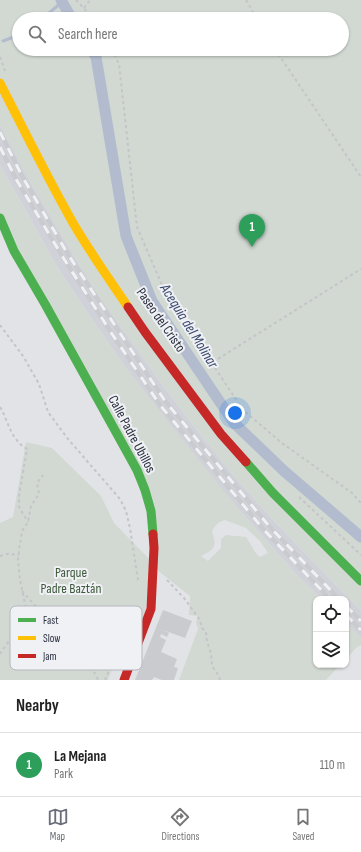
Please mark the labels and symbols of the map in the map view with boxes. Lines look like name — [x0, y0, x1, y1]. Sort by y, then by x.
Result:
pin: 1 — [239, 214, 265, 247]
water label: Acequia del Molinar — [155, 279, 223, 372]
street label: Paseo del Cristo — [133, 285, 189, 356]
street label: Calle Padre Ubillos — [105, 392, 159, 476]
your location — [225, 403, 245, 423]
park label: Parque Padre Baztán — [41, 564, 101, 597]
legend — [10, 606, 142, 670]
text: Fast — [43, 614, 59, 627]
text: Slow — [43, 632, 60, 645]
text: Jam — [42, 650, 57, 663]

